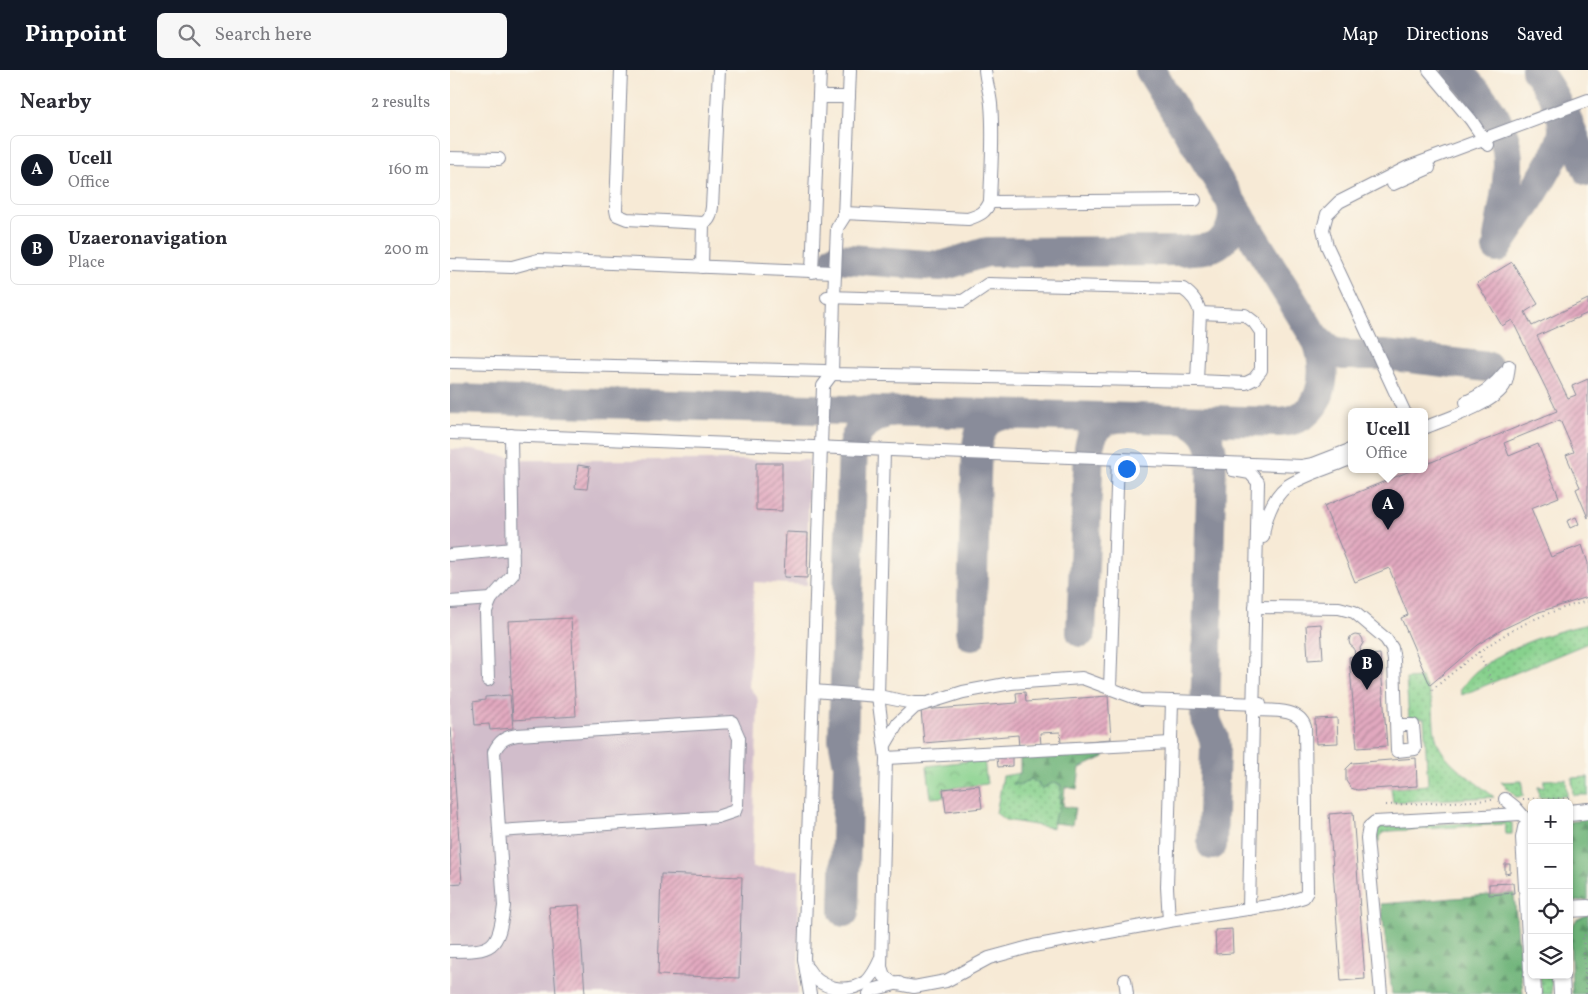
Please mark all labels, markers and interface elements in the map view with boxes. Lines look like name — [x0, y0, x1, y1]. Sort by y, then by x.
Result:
search box — [157, 13, 507, 58]
text: Pinpoint — [25, 18, 127, 52]
icon: search — [175, 21, 203, 49]
text: Search here — [215, 22, 312, 48]
text: Map — [1342, 23, 1378, 48]
text: Directions — [1406, 23, 1489, 48]
text: Saved — [1517, 23, 1563, 48]
text: Nearby — [20, 88, 91, 117]
text: 2 results — [371, 92, 430, 114]
text: Ucell — [68, 146, 113, 172]
text: A — [31, 159, 43, 181]
text: 160 m — [388, 159, 429, 181]
text: Office — [68, 172, 110, 194]
text: Uzaeronavigation — [68, 226, 228, 252]
text: B — [32, 239, 42, 261]
text: 200 m — [384, 239, 429, 261]
text: Place — [68, 252, 105, 274]
popup — [1348, 408, 1428, 473]
text: Ucell — [1366, 417, 1410, 443]
text: Office — [1366, 443, 1407, 465]
your location — [1114, 456, 1140, 482]
pin: A — [1372, 489, 1404, 530]
pin: B — [1351, 649, 1383, 690]
map controls — [1528, 799, 1573, 979]
button: + — [1528, 799, 1573, 844]
button: − — [1528, 844, 1573, 889]
button: locate — [1528, 889, 1573, 934]
button: layers — [1528, 934, 1573, 979]

